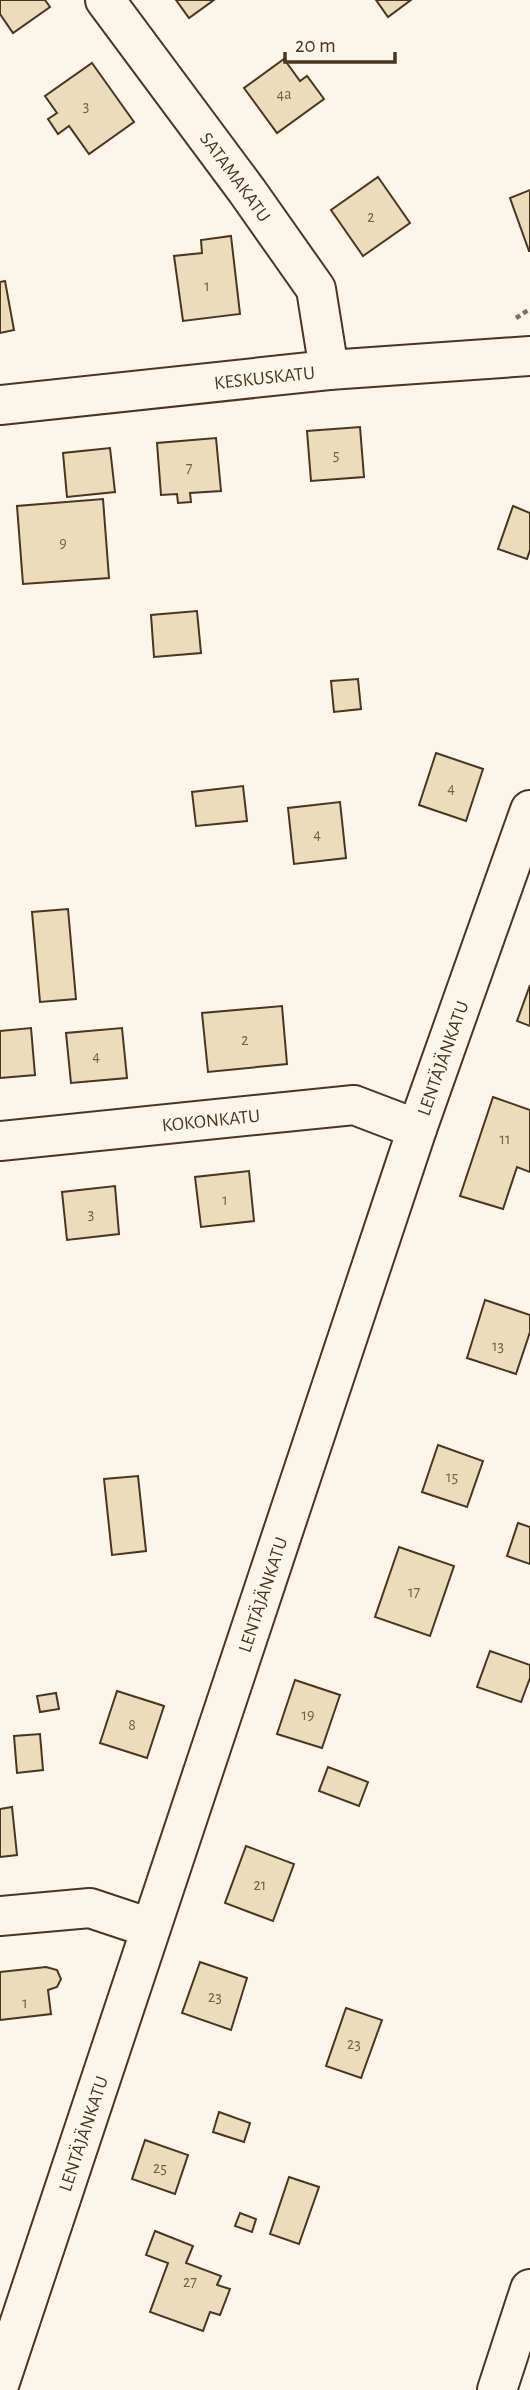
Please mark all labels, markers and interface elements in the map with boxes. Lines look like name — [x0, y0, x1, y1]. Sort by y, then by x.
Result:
scale bar — [285, 21, 395, 65]
text: 20 m — [295, 35, 336, 56]
house number: 4a — [276, 86, 292, 102]
house number: 3 — [83, 98, 89, 114]
street label: SATAMAKATU — [196, 129, 274, 226]
house number: 2 — [367, 209, 375, 225]
house number: 1 — [204, 278, 210, 294]
street label: KESKUSKATU — [213, 364, 316, 393]
house number: 5 — [333, 447, 339, 463]
house number: 7 — [186, 460, 193, 476]
house number: 9 — [59, 535, 67, 551]
house number: 4 — [447, 780, 455, 796]
house number: 4 — [313, 826, 321, 842]
street label: LENTÄJÄNKATU — [415, 998, 473, 1118]
house number: 2 — [241, 1032, 249, 1048]
house number: 4 — [92, 1048, 100, 1064]
street label: KOKONKATU — [161, 1107, 261, 1135]
house number: 11 — [499, 1131, 511, 1147]
house number: 1 — [222, 1192, 228, 1208]
house number: 3 — [88, 1206, 94, 1222]
house number: 13 — [492, 1338, 504, 1354]
house number: 15 — [446, 1469, 458, 1485]
street label: LENTÄJÄNKATU — [235, 1535, 292, 1655]
house number: 17 — [408, 1584, 420, 1600]
house number: 19 — [301, 1707, 315, 1723]
house number: 8 — [128, 1717, 136, 1733]
house number: 21 — [254, 1877, 266, 1893]
house number: 23 — [208, 1989, 222, 2005]
house number: 1 — [22, 1995, 28, 2011]
house number: 23 — [347, 2036, 361, 2052]
street label: LENTÄJÄNKATU — [56, 2074, 112, 2194]
house number: 25 — [153, 2160, 167, 2176]
house number: 27 — [183, 2274, 197, 2290]

